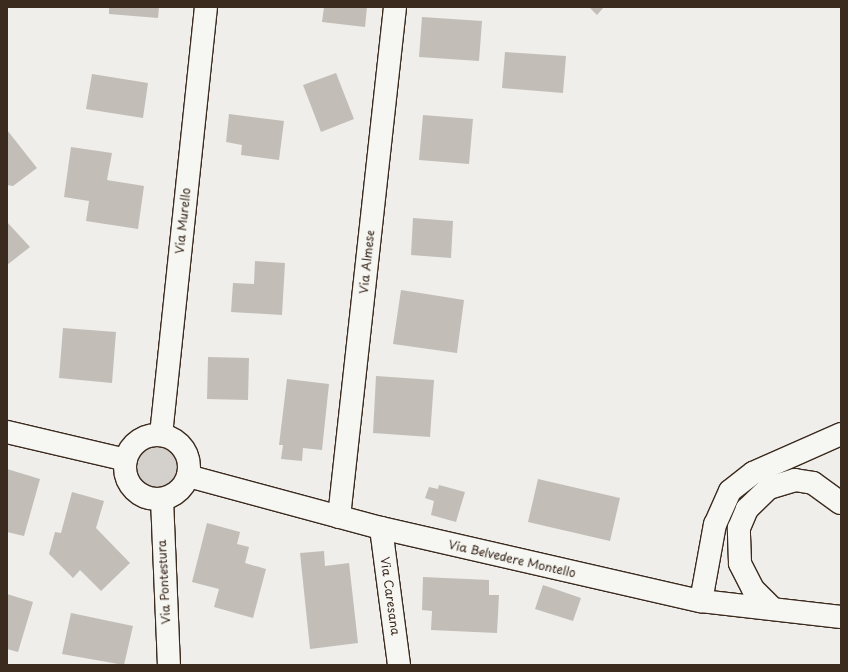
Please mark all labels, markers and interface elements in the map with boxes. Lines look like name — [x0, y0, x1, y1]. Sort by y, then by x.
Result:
street label: Via Murello — [172, 187, 194, 255]
street label: Via Almese — [356, 229, 378, 295]
street label: Via Belvedere Montello — [446, 537, 578, 581]
street label: Via Pontestura — [155, 540, 173, 624]
street label: Via Caresana — [377, 556, 403, 636]

